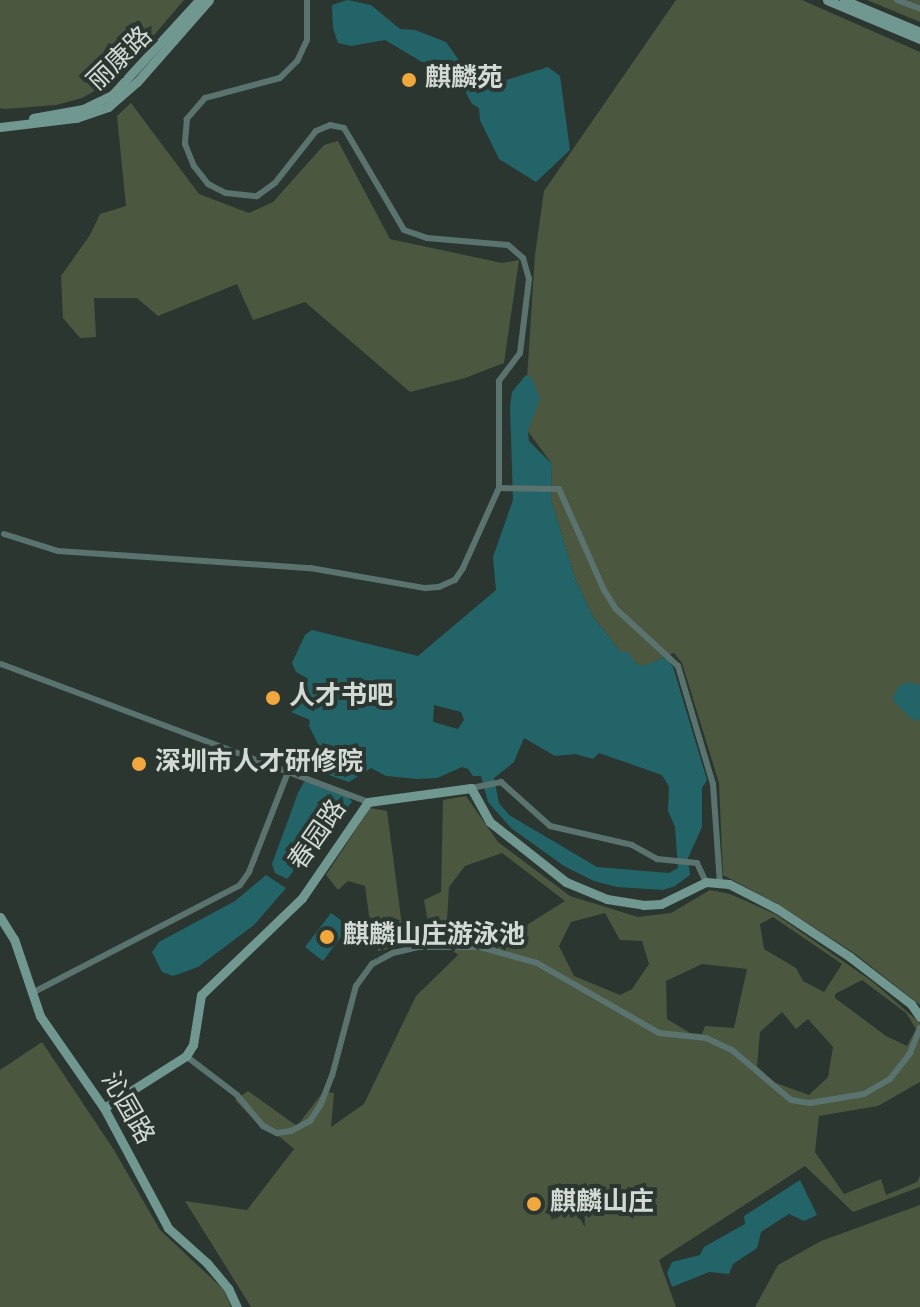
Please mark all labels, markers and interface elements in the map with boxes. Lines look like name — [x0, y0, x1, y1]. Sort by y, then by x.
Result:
street label: 丽康路 — [82, 22, 160, 98]
place label: 麒麟苑 — [425, 64, 503, 96]
marker: 麒麟苑 — [400, 71, 418, 89]
place label: 人才书吧 — [289, 682, 393, 714]
marker: 人才书吧 — [264, 689, 282, 707]
place label: 深圳市人才研修院 — [155, 748, 363, 780]
marker: 深圳市人才研修院 — [130, 755, 148, 773]
street label: 春园路 — [284, 795, 354, 877]
place label: 麒麟山庄游泳池 — [343, 921, 525, 953]
marker: 麒麟山庄游泳池 — [318, 928, 336, 946]
street label: 沁园路 — [93, 1067, 159, 1151]
place label: 麒麟山庄 — [550, 1188, 654, 1220]
marker: 麒麟山庄 — [525, 1195, 543, 1213]

